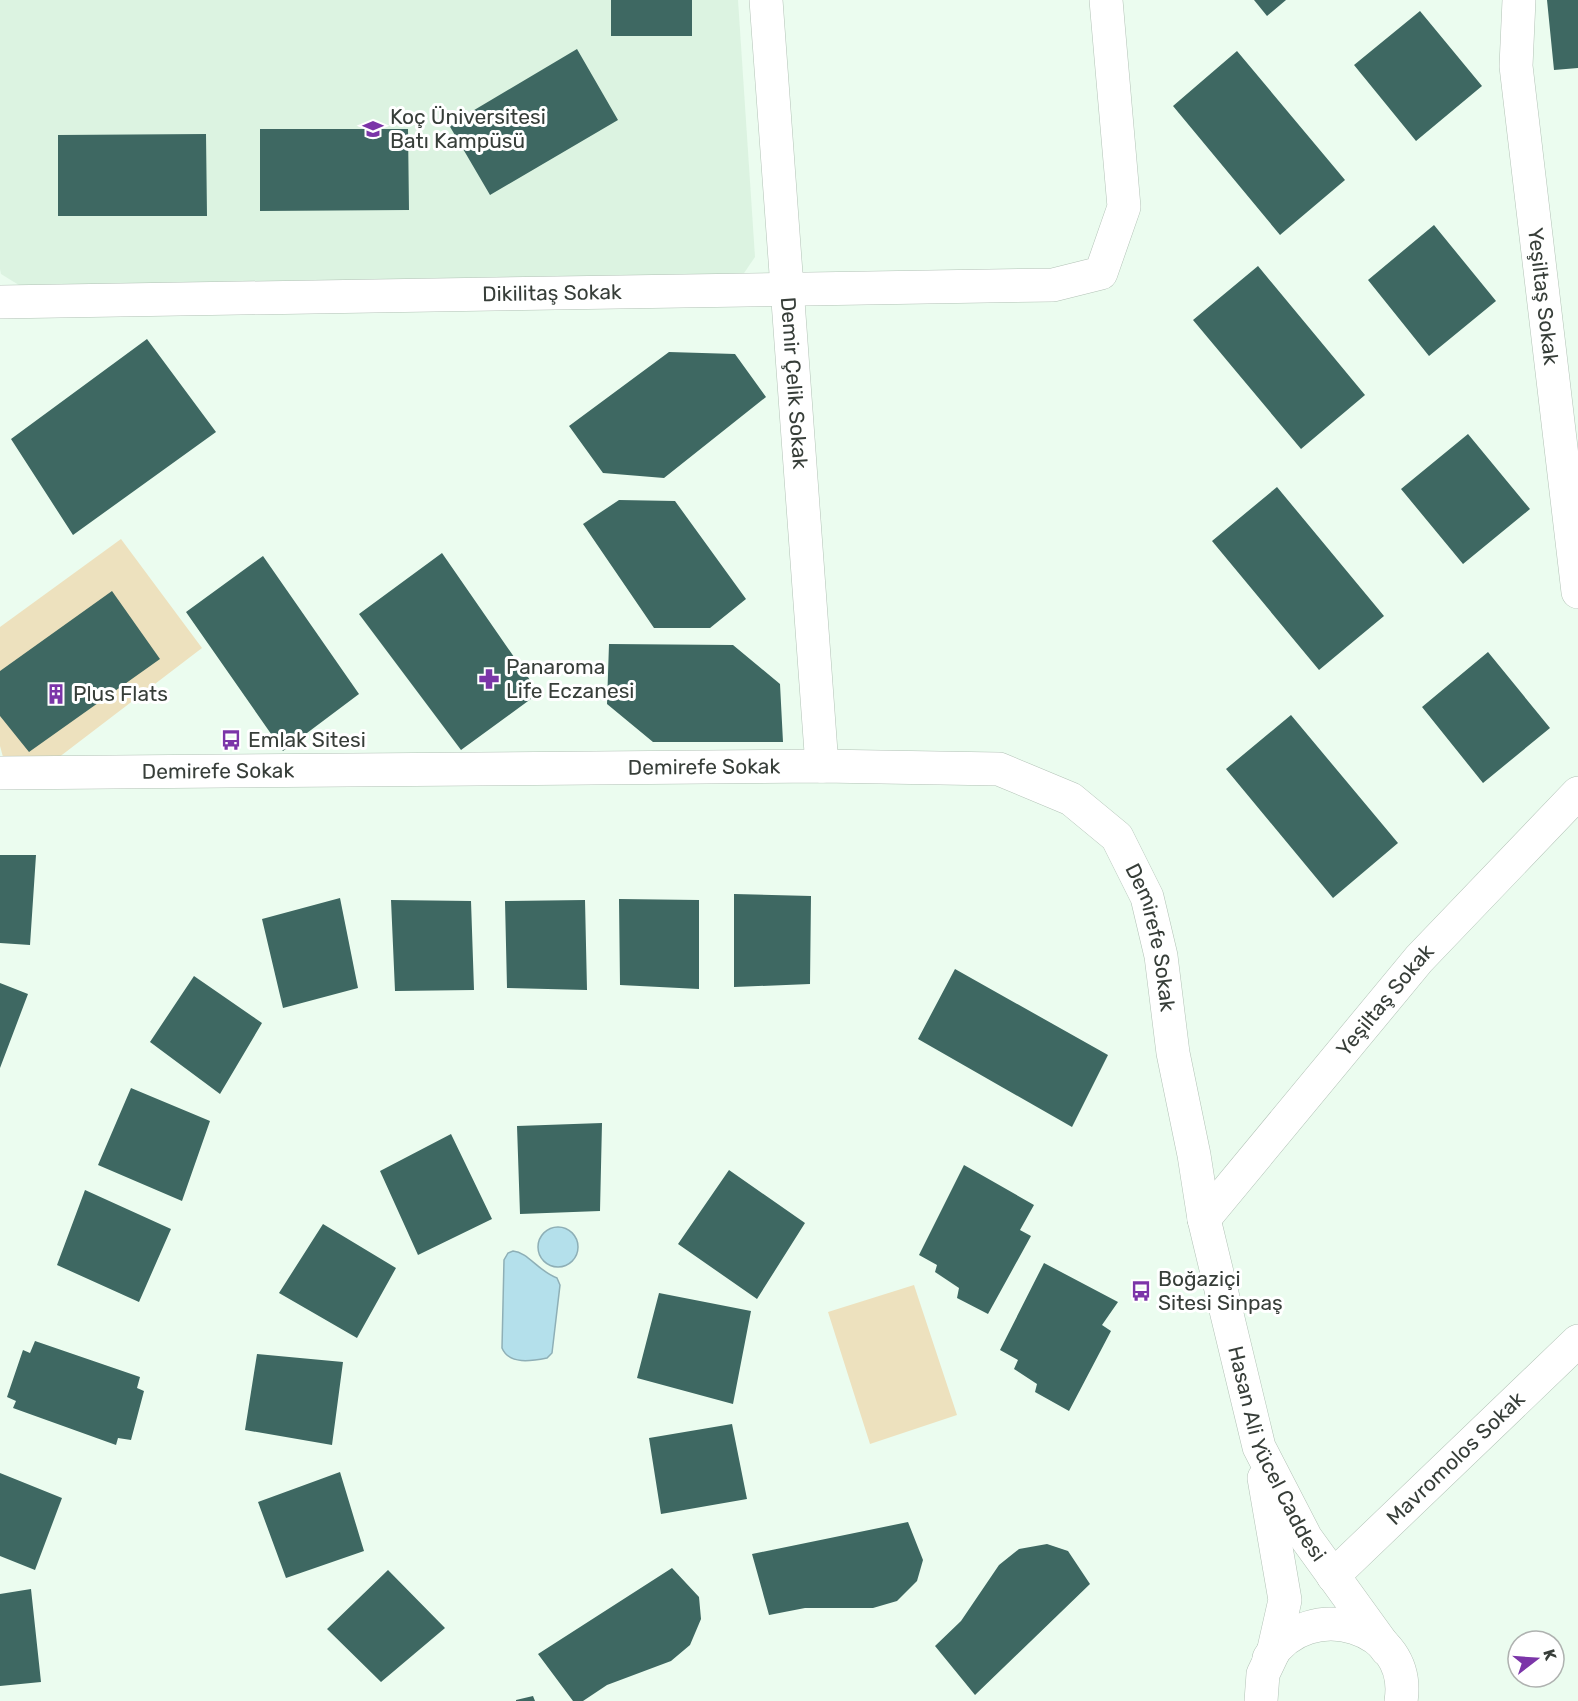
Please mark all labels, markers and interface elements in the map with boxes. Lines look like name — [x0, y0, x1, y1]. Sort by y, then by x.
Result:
place label: Koç Üniversitesi Batı Kampüsü — [390, 104, 546, 153]
school or university icon: Koç Üniversitesi Batı Kampüsü — [361, 117, 385, 141]
street label: Yeşiltaş Sokak — [1523, 226, 1564, 367]
street label: Dikilitaş Sokak — [482, 279, 622, 306]
street label: Demir Çelik Sokak — [776, 296, 813, 470]
place label: Panaroma Life Eczanesi — [506, 654, 634, 703]
pharmacy icon: Panaroma Life Eczanesi — [477, 667, 501, 691]
place label: Plus Flats — [73, 681, 168, 706]
building icon: Plus Flats — [44, 682, 68, 706]
place label: Emlak Sitesi — [248, 727, 366, 752]
bus stop icon: Emlak Sitesi — [219, 728, 243, 752]
street label: Demirefe Sokak — [628, 753, 780, 780]
street label: Demirefe Sokak — [142, 757, 294, 784]
street label: Demirefe Sokak — [1120, 859, 1181, 1013]
street label: Yeşiltaş Sokak — [1331, 938, 1439, 1061]
place label: Boğaziçi Sitesi Sinpaş — [1158, 1266, 1283, 1315]
bus stop icon: Boğaziçi Sitesi Sinpaş — [1129, 1279, 1153, 1303]
street label: Hasan Ali Yücel Caddesi — [1223, 1343, 1332, 1566]
street label: Mavromolos Sokak — [1381, 1386, 1530, 1530]
north arrow — [1506, 1629, 1566, 1689]
text: K — [1539, 1647, 1561, 1663]

